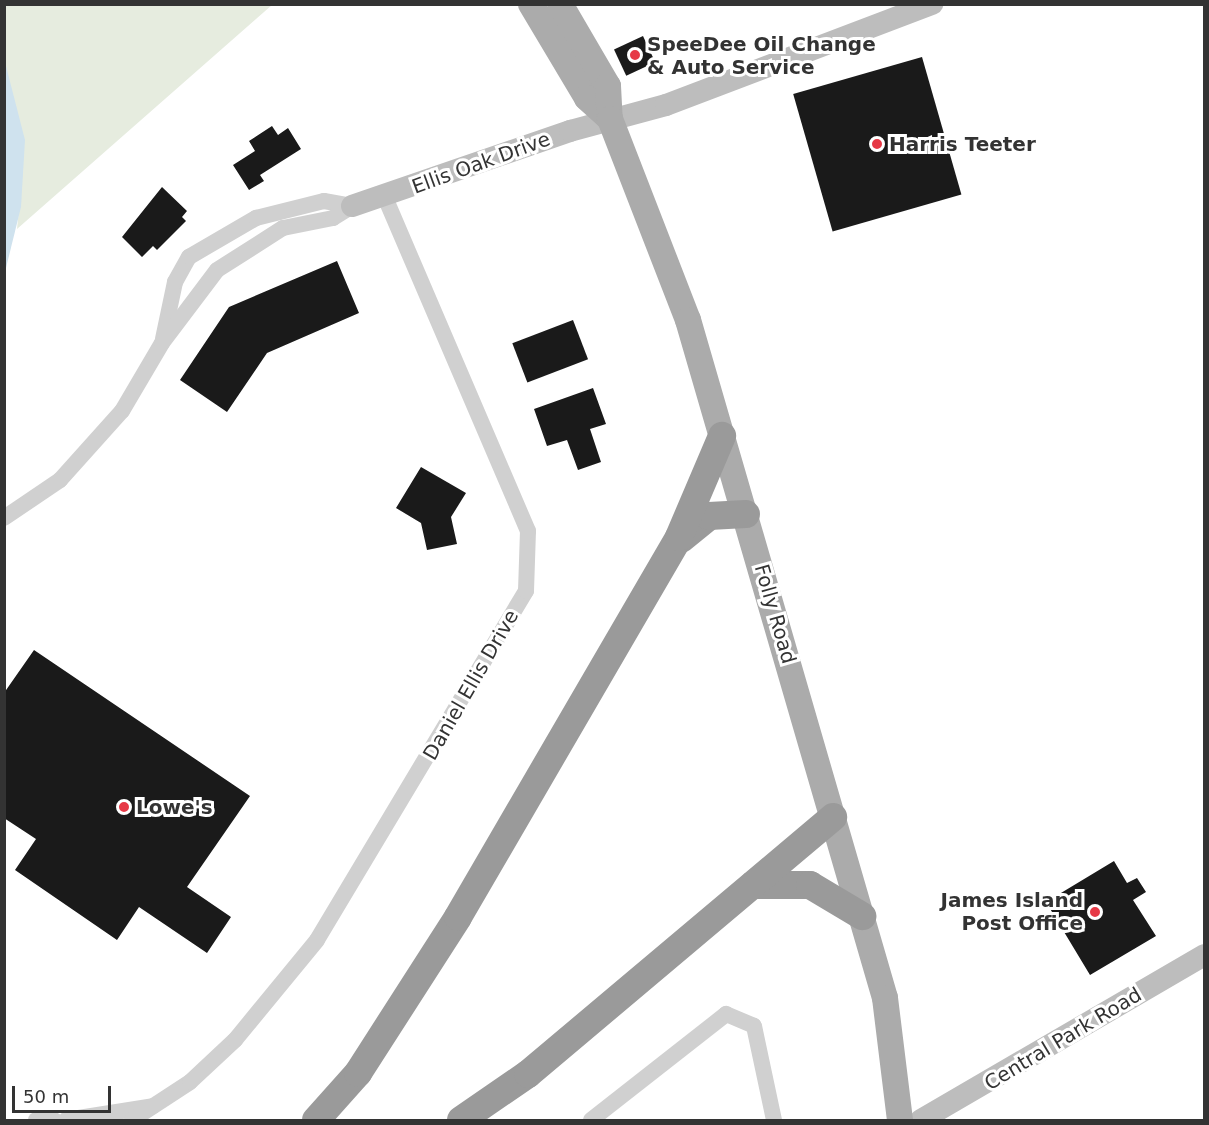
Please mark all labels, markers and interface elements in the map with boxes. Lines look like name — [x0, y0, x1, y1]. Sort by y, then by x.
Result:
place label: SpeeDee Oil Change & Auto Service — [647, 32, 876, 79]
marker: SpeeDee Oil Change & Auto Service — [628, 48, 642, 62]
street label: Ellis Oak Drive — [409, 127, 553, 199]
place label: Harris Teeter — [889, 132, 1036, 156]
marker: Harris Teeter — [870, 137, 884, 151]
street label: Folly Road — [749, 561, 801, 667]
street label: Daniel Ellis Drive — [418, 606, 524, 764]
place label: Lowe's — [136, 795, 213, 819]
marker: Lowe's — [117, 800, 131, 814]
place label: James Island Post Office — [941, 888, 1083, 935]
marker: James Island Post Office — [1088, 905, 1102, 919]
street label: Central Park Road — [980, 983, 1146, 1095]
scale bar — [15, 1074, 114, 1112]
text: 50 m — [23, 1086, 69, 1107]

